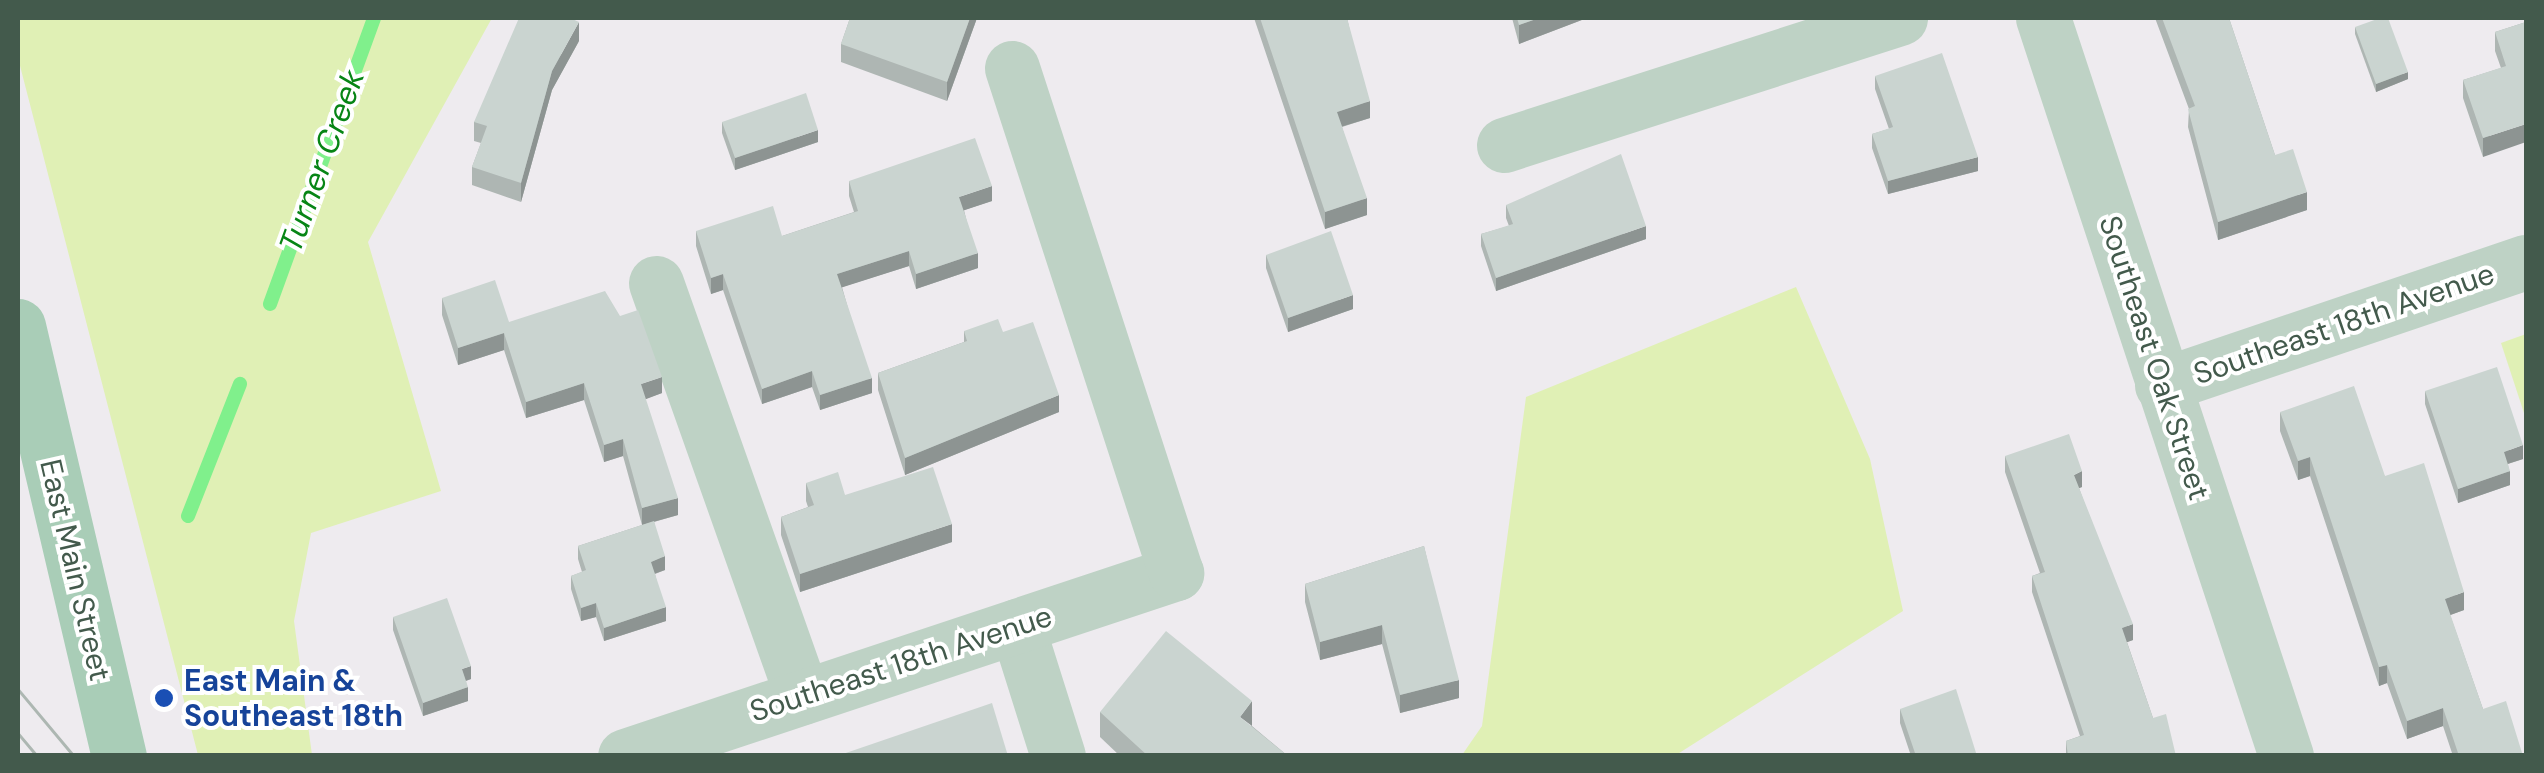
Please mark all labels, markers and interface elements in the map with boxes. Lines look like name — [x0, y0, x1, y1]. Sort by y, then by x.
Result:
water label: Turner Creek — [271, 64, 373, 258]
street label: Southeast Oak Street — [2091, 211, 2217, 505]
street label: Southeast 18th Avenue — [2189, 256, 2499, 392]
street label: East Main Street — [32, 456, 118, 684]
street label: Southeast 18th Avenue — [745, 598, 1057, 730]
place label: East Main & Southeast 18th — [184, 663, 403, 734]
marker: East Main & Southeast 18th — [153, 687, 175, 709]

